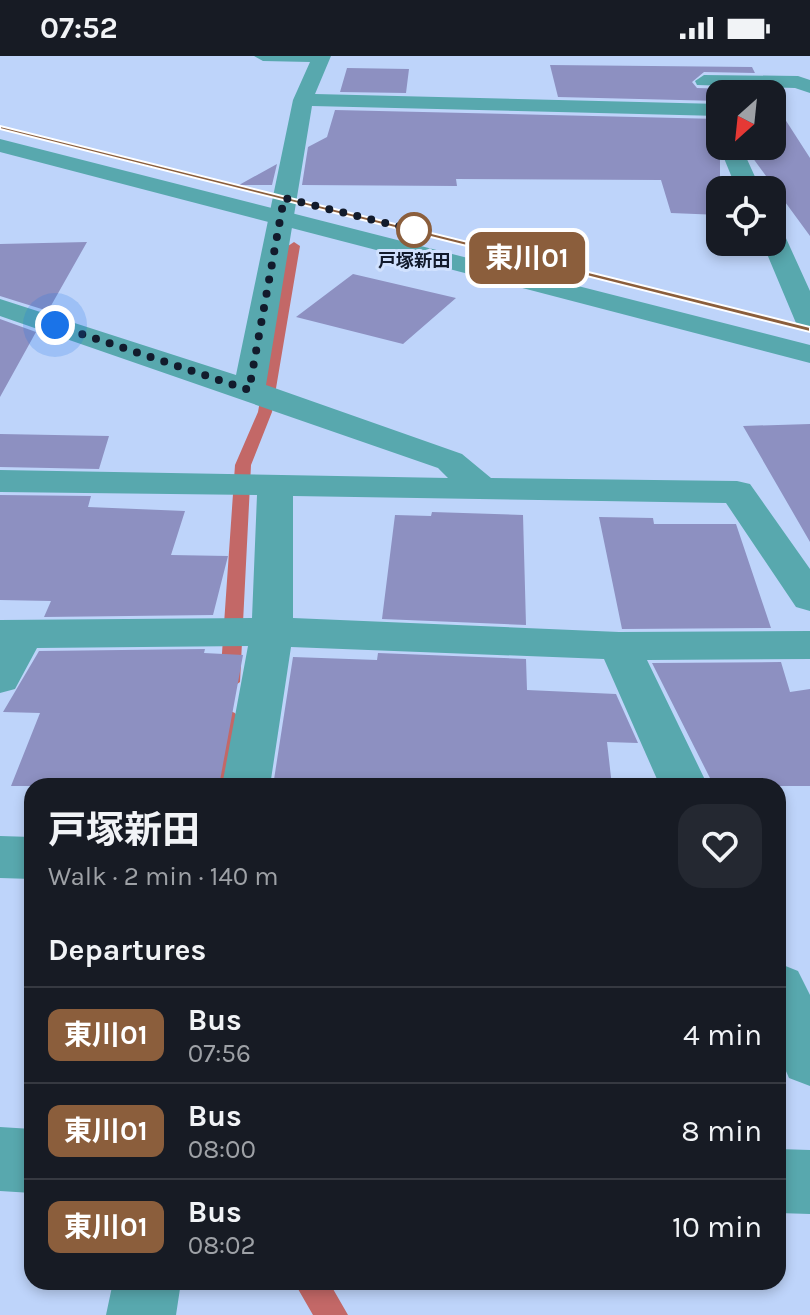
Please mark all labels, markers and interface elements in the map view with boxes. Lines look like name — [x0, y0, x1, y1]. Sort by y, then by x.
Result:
text: 07:52 — [40, 10, 118, 46]
north arrow — [706, 80, 786, 160]
map controls — [706, 80, 786, 256]
button: locate — [706, 176, 786, 256]
marker: 戸塚新田 — [397, 213, 431, 247]
line badge: 東川01 — [471, 232, 583, 284]
text: 東川01 — [485, 241, 569, 274]
place label: 戸塚新田 — [378, 250, 450, 272]
your location — [35, 305, 75, 345]
button: heart — [678, 804, 762, 888]
text: 戸塚新田 — [48, 808, 200, 853]
text: Walk · 2 min · 140 m — [48, 861, 279, 892]
text: Departures — [48, 932, 206, 968]
text: Bus — [188, 1002, 242, 1038]
text: 4 min — [683, 1017, 762, 1053]
text: 東川01 — [64, 1018, 148, 1051]
text: 07:56 — [188, 1038, 251, 1069]
text: Bus — [188, 1098, 242, 1134]
text: 8 min — [681, 1113, 762, 1149]
text: 東川01 — [64, 1114, 148, 1147]
text: 08:00 — [188, 1134, 256, 1165]
text: Bus — [188, 1194, 242, 1230]
text: 10 min — [672, 1209, 762, 1245]
text: 東川01 — [64, 1210, 148, 1243]
text: 08:02 — [188, 1230, 256, 1261]

